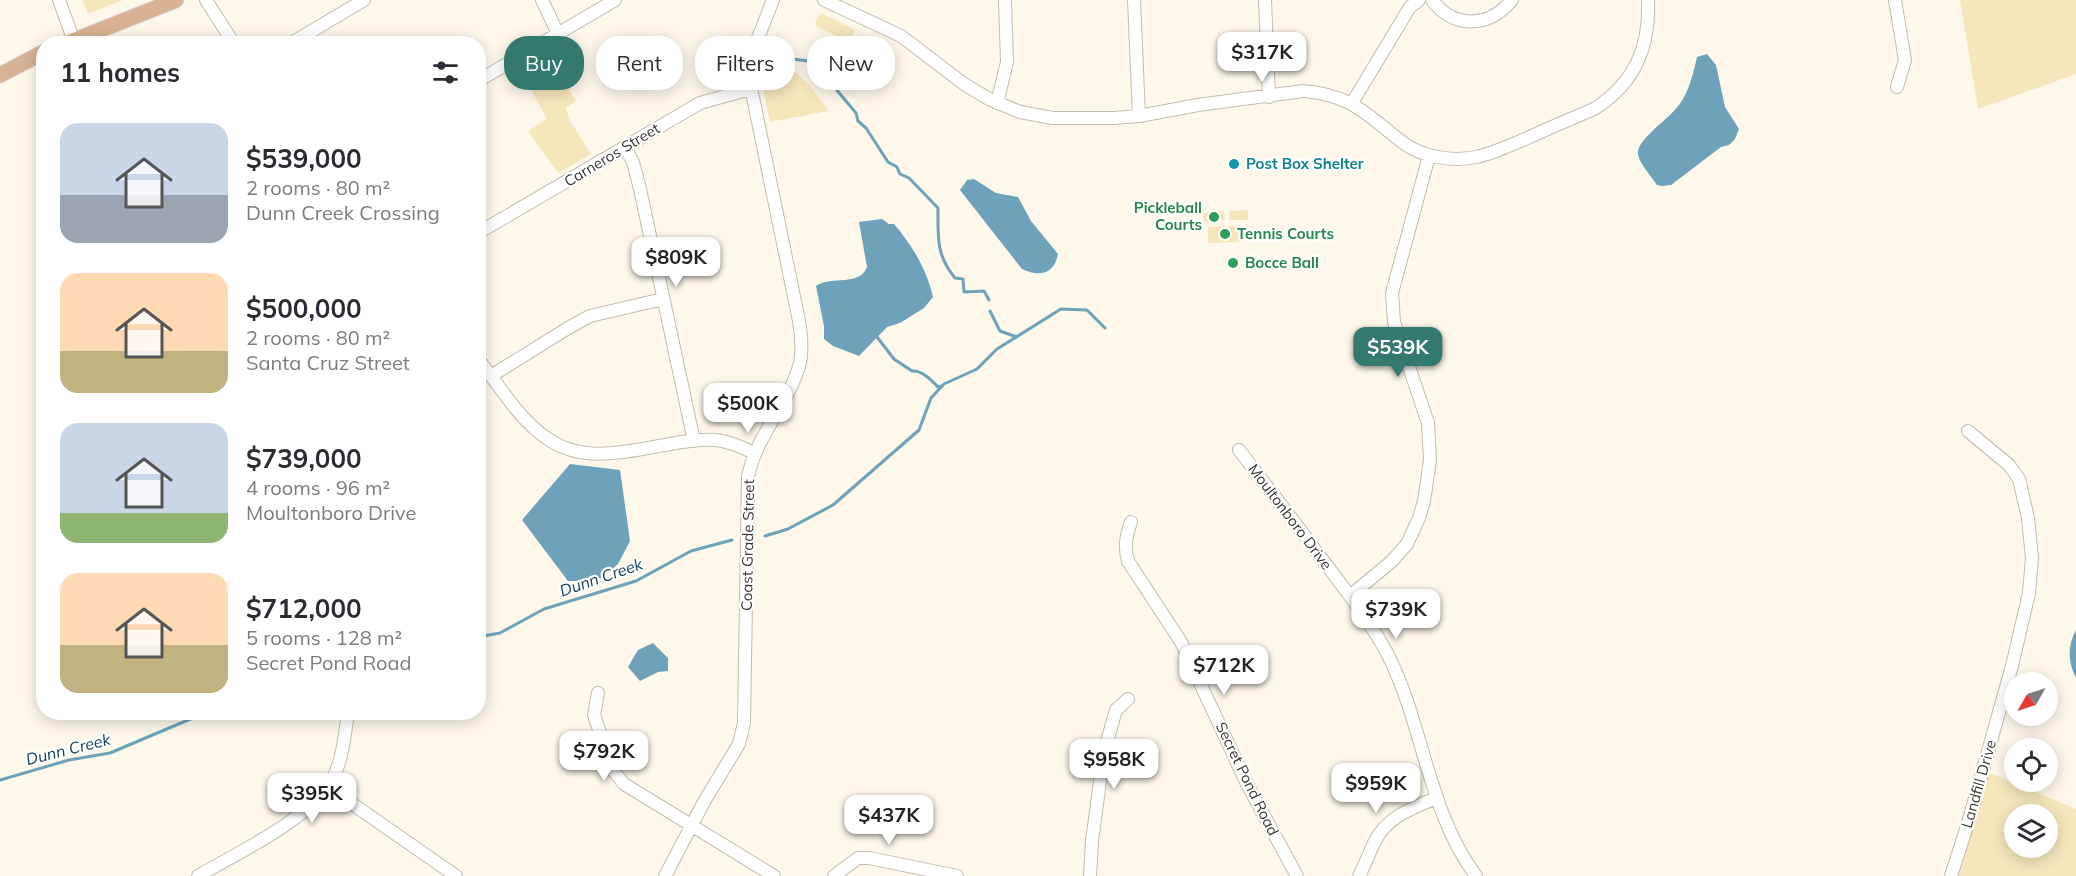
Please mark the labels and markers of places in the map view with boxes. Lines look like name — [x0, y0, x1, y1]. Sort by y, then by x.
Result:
pin: $317K — [1220, 32, 1304, 83]
place label: Post Box Shelter — [1246, 154, 1364, 173]
marker: Post Box Shelter — [1227, 157, 1241, 171]
place label: Pickleball Courts — [1134, 198, 1202, 234]
marker: Pickleball Courts — [1207, 210, 1221, 224]
place label: Tennis Courts — [1237, 224, 1334, 243]
marker: Tennis Courts — [1218, 227, 1232, 241]
pin: $809K — [634, 237, 718, 288]
place label: Bocce Ball — [1245, 253, 1319, 272]
marker: Bocce Ball — [1226, 256, 1240, 270]
pin: $539K — [1356, 327, 1440, 378]
pin: $500K — [706, 383, 790, 434]
pin: $739K — [1354, 589, 1438, 640]
pin: $712K — [1182, 645, 1266, 696]
pin: $792K — [562, 731, 646, 782]
pin: $958K — [1072, 739, 1156, 790]
pin: $959K — [1334, 763, 1418, 814]
pin: $395K — [270, 773, 354, 824]
pin: $437K — [847, 795, 931, 846]

